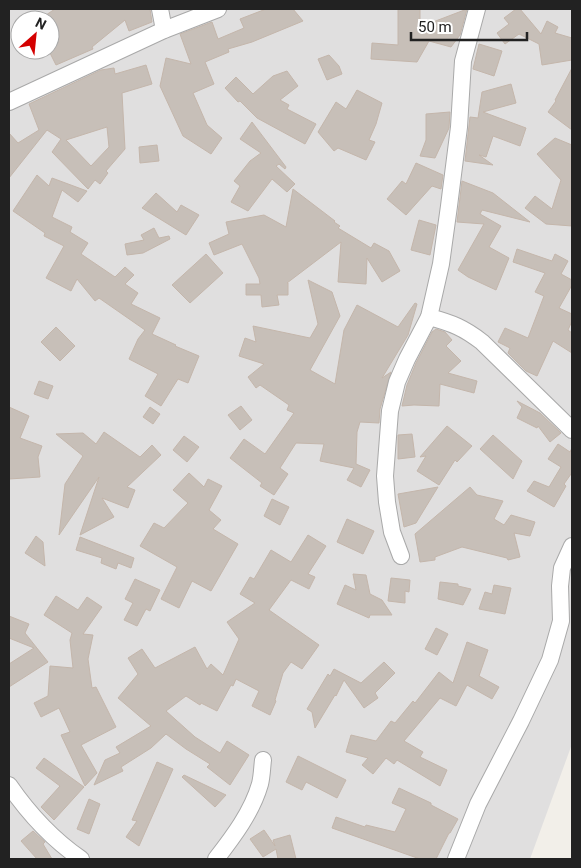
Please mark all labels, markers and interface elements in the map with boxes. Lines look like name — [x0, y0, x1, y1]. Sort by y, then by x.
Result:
north arrow — [10, 10, 60, 60]
scale bar — [411, 10, 527, 42]
text: N — [33, 14, 49, 33]
text: 50 m — [418, 18, 452, 36]

